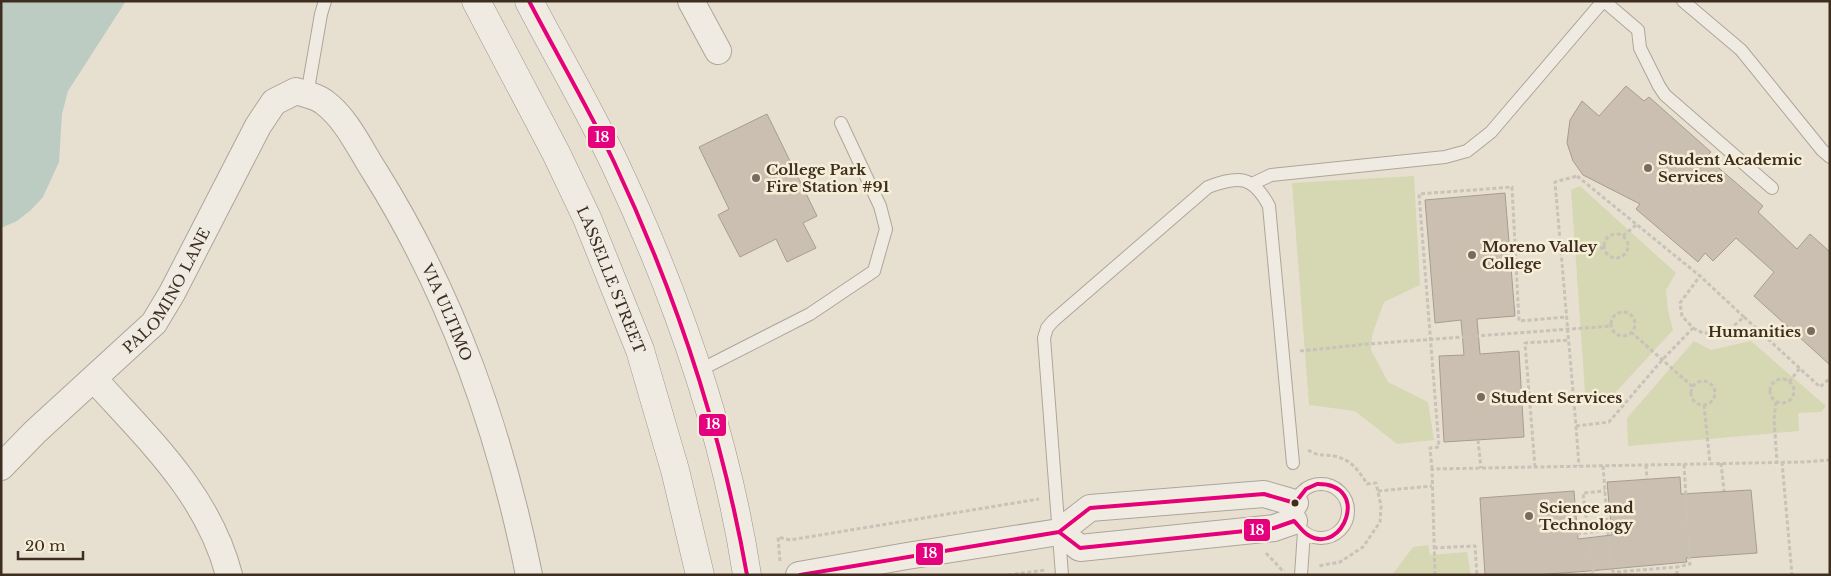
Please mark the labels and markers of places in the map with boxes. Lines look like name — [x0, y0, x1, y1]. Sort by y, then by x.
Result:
place label: Student Academic Services — [1658, 150, 1803, 186]
place label: College Park Fire Station #91 — [766, 160, 890, 196]
marker: Student Academic Services — [1642, 162, 1654, 174]
marker: College Park Fire Station #91 — [750, 172, 762, 184]
place label: Moreno Valley College — [1482, 237, 1598, 273]
marker: Moreno Valley College — [1466, 249, 1478, 261]
place label: Humanities — [1708, 322, 1801, 341]
marker: Humanities — [1805, 325, 1817, 337]
place label: Student Services — [1491, 388, 1622, 407]
marker: Student Services — [1475, 391, 1487, 403]
unlabelled marker — [1290, 498, 1300, 508]
place label: Science and Technology — [1539, 498, 1634, 534]
marker: Science and Technology — [1523, 510, 1535, 522]

